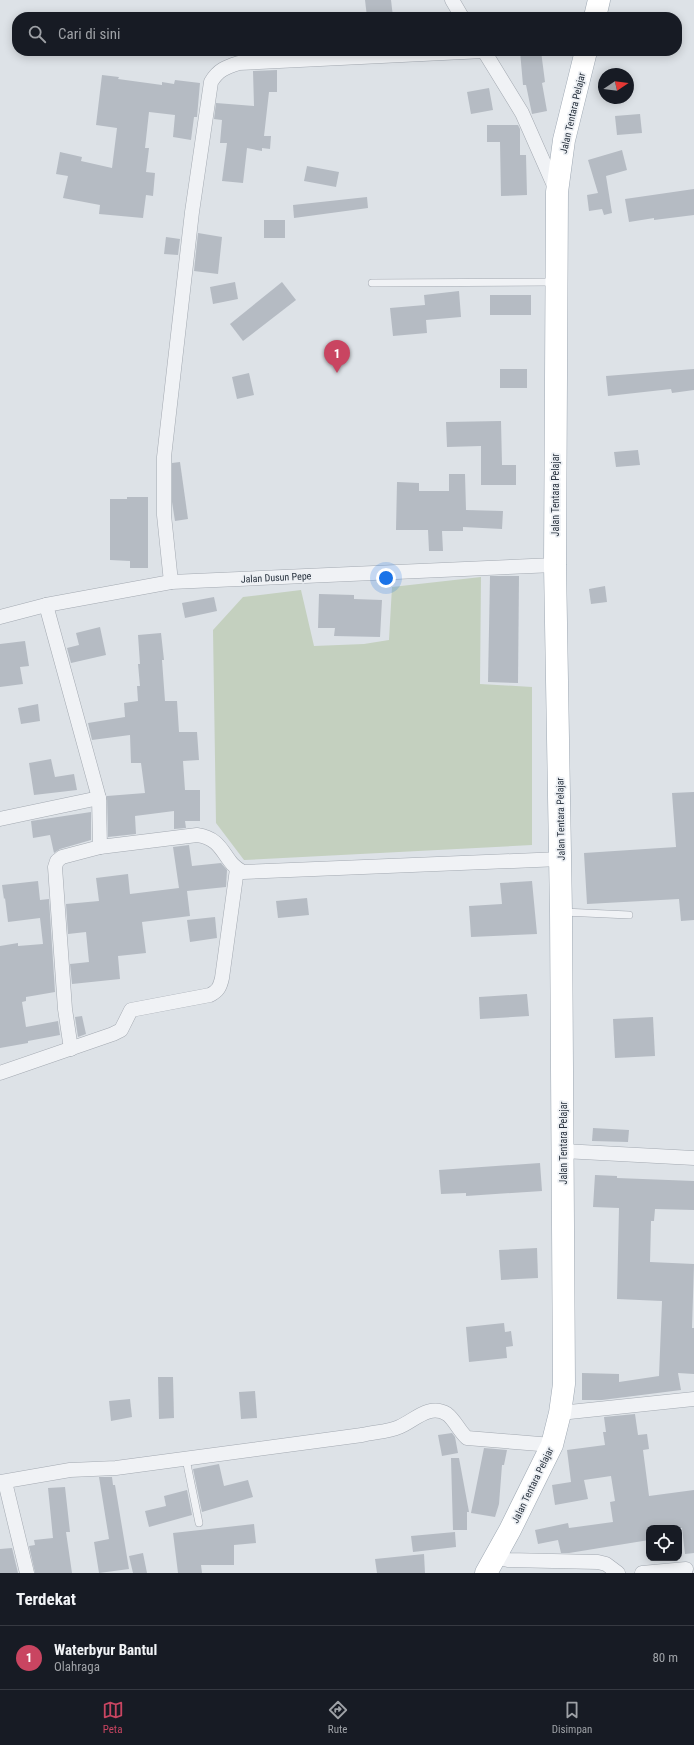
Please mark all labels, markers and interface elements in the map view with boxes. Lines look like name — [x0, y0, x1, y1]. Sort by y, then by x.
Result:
search box — [12, 12, 682, 56]
icon: search — [26, 23, 48, 45]
text: Cari di sini — [58, 25, 120, 43]
north arrow — [598, 68, 634, 104]
street label: Jalan Tentara Pelajar — [558, 71, 587, 155]
pin: 1 — [324, 340, 350, 373]
street label: Jalan Tentara Pelajar — [550, 454, 561, 536]
your location — [376, 568, 396, 588]
street label: Jalan Dusun Pepe — [240, 570, 312, 585]
street label: Jalan Tentara Pelajar — [554, 777, 567, 861]
street label: Jalan Tentara Pelajar — [558, 1102, 569, 1184]
street label: Jalan Tentara Pelajar — [509, 1446, 556, 1525]
map controls — [646, 1525, 682, 1561]
button: locate — [646, 1525, 682, 1561]
text: Terdekat — [16, 1589, 76, 1609]
text: Waterbyur Bantul — [54, 1641, 157, 1659]
text: 1 — [26, 1650, 32, 1665]
text: 80 m — [652, 1650, 678, 1665]
text: Olahraga — [54, 1659, 100, 1674]
tab: Peta — [102, 1699, 124, 1736]
tab: Rute — [327, 1699, 349, 1736]
tab: Disimpan — [552, 1699, 592, 1736]

